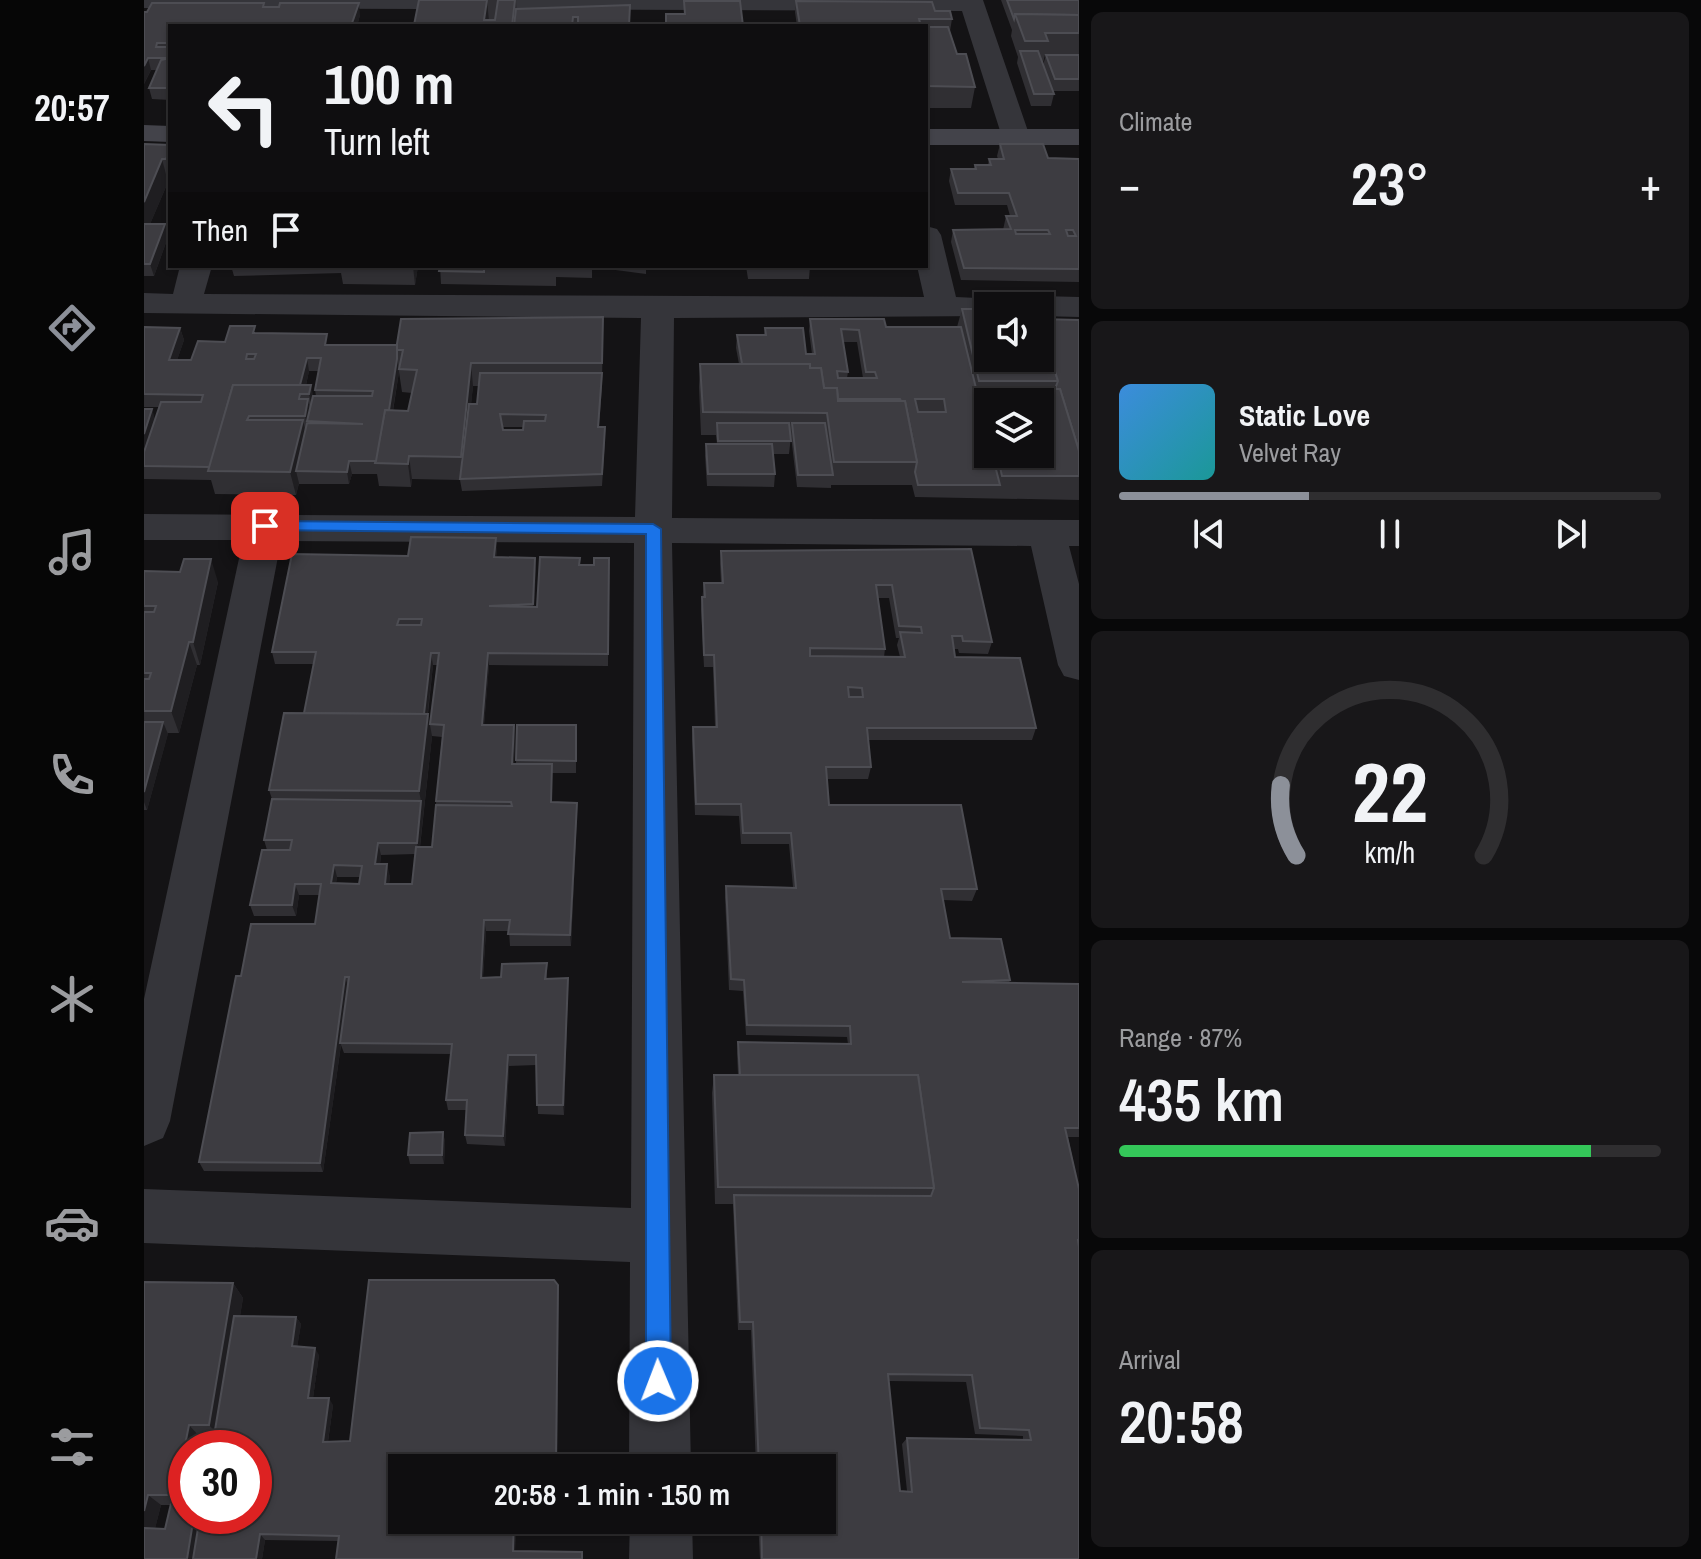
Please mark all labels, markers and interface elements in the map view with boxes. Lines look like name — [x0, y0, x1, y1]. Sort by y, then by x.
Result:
text: 100 m — [324, 46, 454, 121]
icon: left — [192, 56, 296, 160]
text: 20:57 — [34, 84, 110, 132]
text: Climate — [1119, 104, 1192, 139]
text: Turn left — [324, 118, 430, 166]
text: 23° — [1351, 143, 1429, 224]
text: − — [1119, 154, 1140, 214]
text: + — [1640, 154, 1661, 214]
icon: arrive — [264, 208, 308, 252]
text: Then — [192, 210, 248, 250]
map controls — [974, 292, 1054, 468]
button: sound — [974, 292, 1054, 372]
icon: directions — [44, 300, 100, 356]
button: layers — [974, 388, 1054, 468]
text: Static Love — [1239, 395, 1370, 435]
text: Velvet Ray — [1239, 435, 1341, 470]
pin — [231, 492, 299, 560]
icon: arrive — [243, 504, 287, 548]
icon: previous — [1187, 512, 1231, 556]
icon: pause — [1368, 512, 1412, 556]
icon: next — [1549, 512, 1593, 556]
icon: music — [44, 524, 100, 580]
text: 22 — [1352, 735, 1428, 847]
icon: phone — [44, 747, 100, 803]
text: km/h — [1365, 833, 1415, 872]
icon: climate — [44, 971, 100, 1027]
text: Range · 87% — [1119, 1020, 1242, 1055]
text: 435 km — [1119, 1059, 1284, 1140]
icon: car — [44, 1195, 100, 1251]
position arrow — [616, 1339, 700, 1423]
text: Arrival — [1119, 1342, 1181, 1377]
text: 20:58 — [1119, 1381, 1244, 1462]
icon: filters — [44, 1419, 100, 1475]
speed limit sign: 30 — [168, 1430, 272, 1534]
text: 20:58 · 1 min · 150 m — [494, 1474, 730, 1514]

